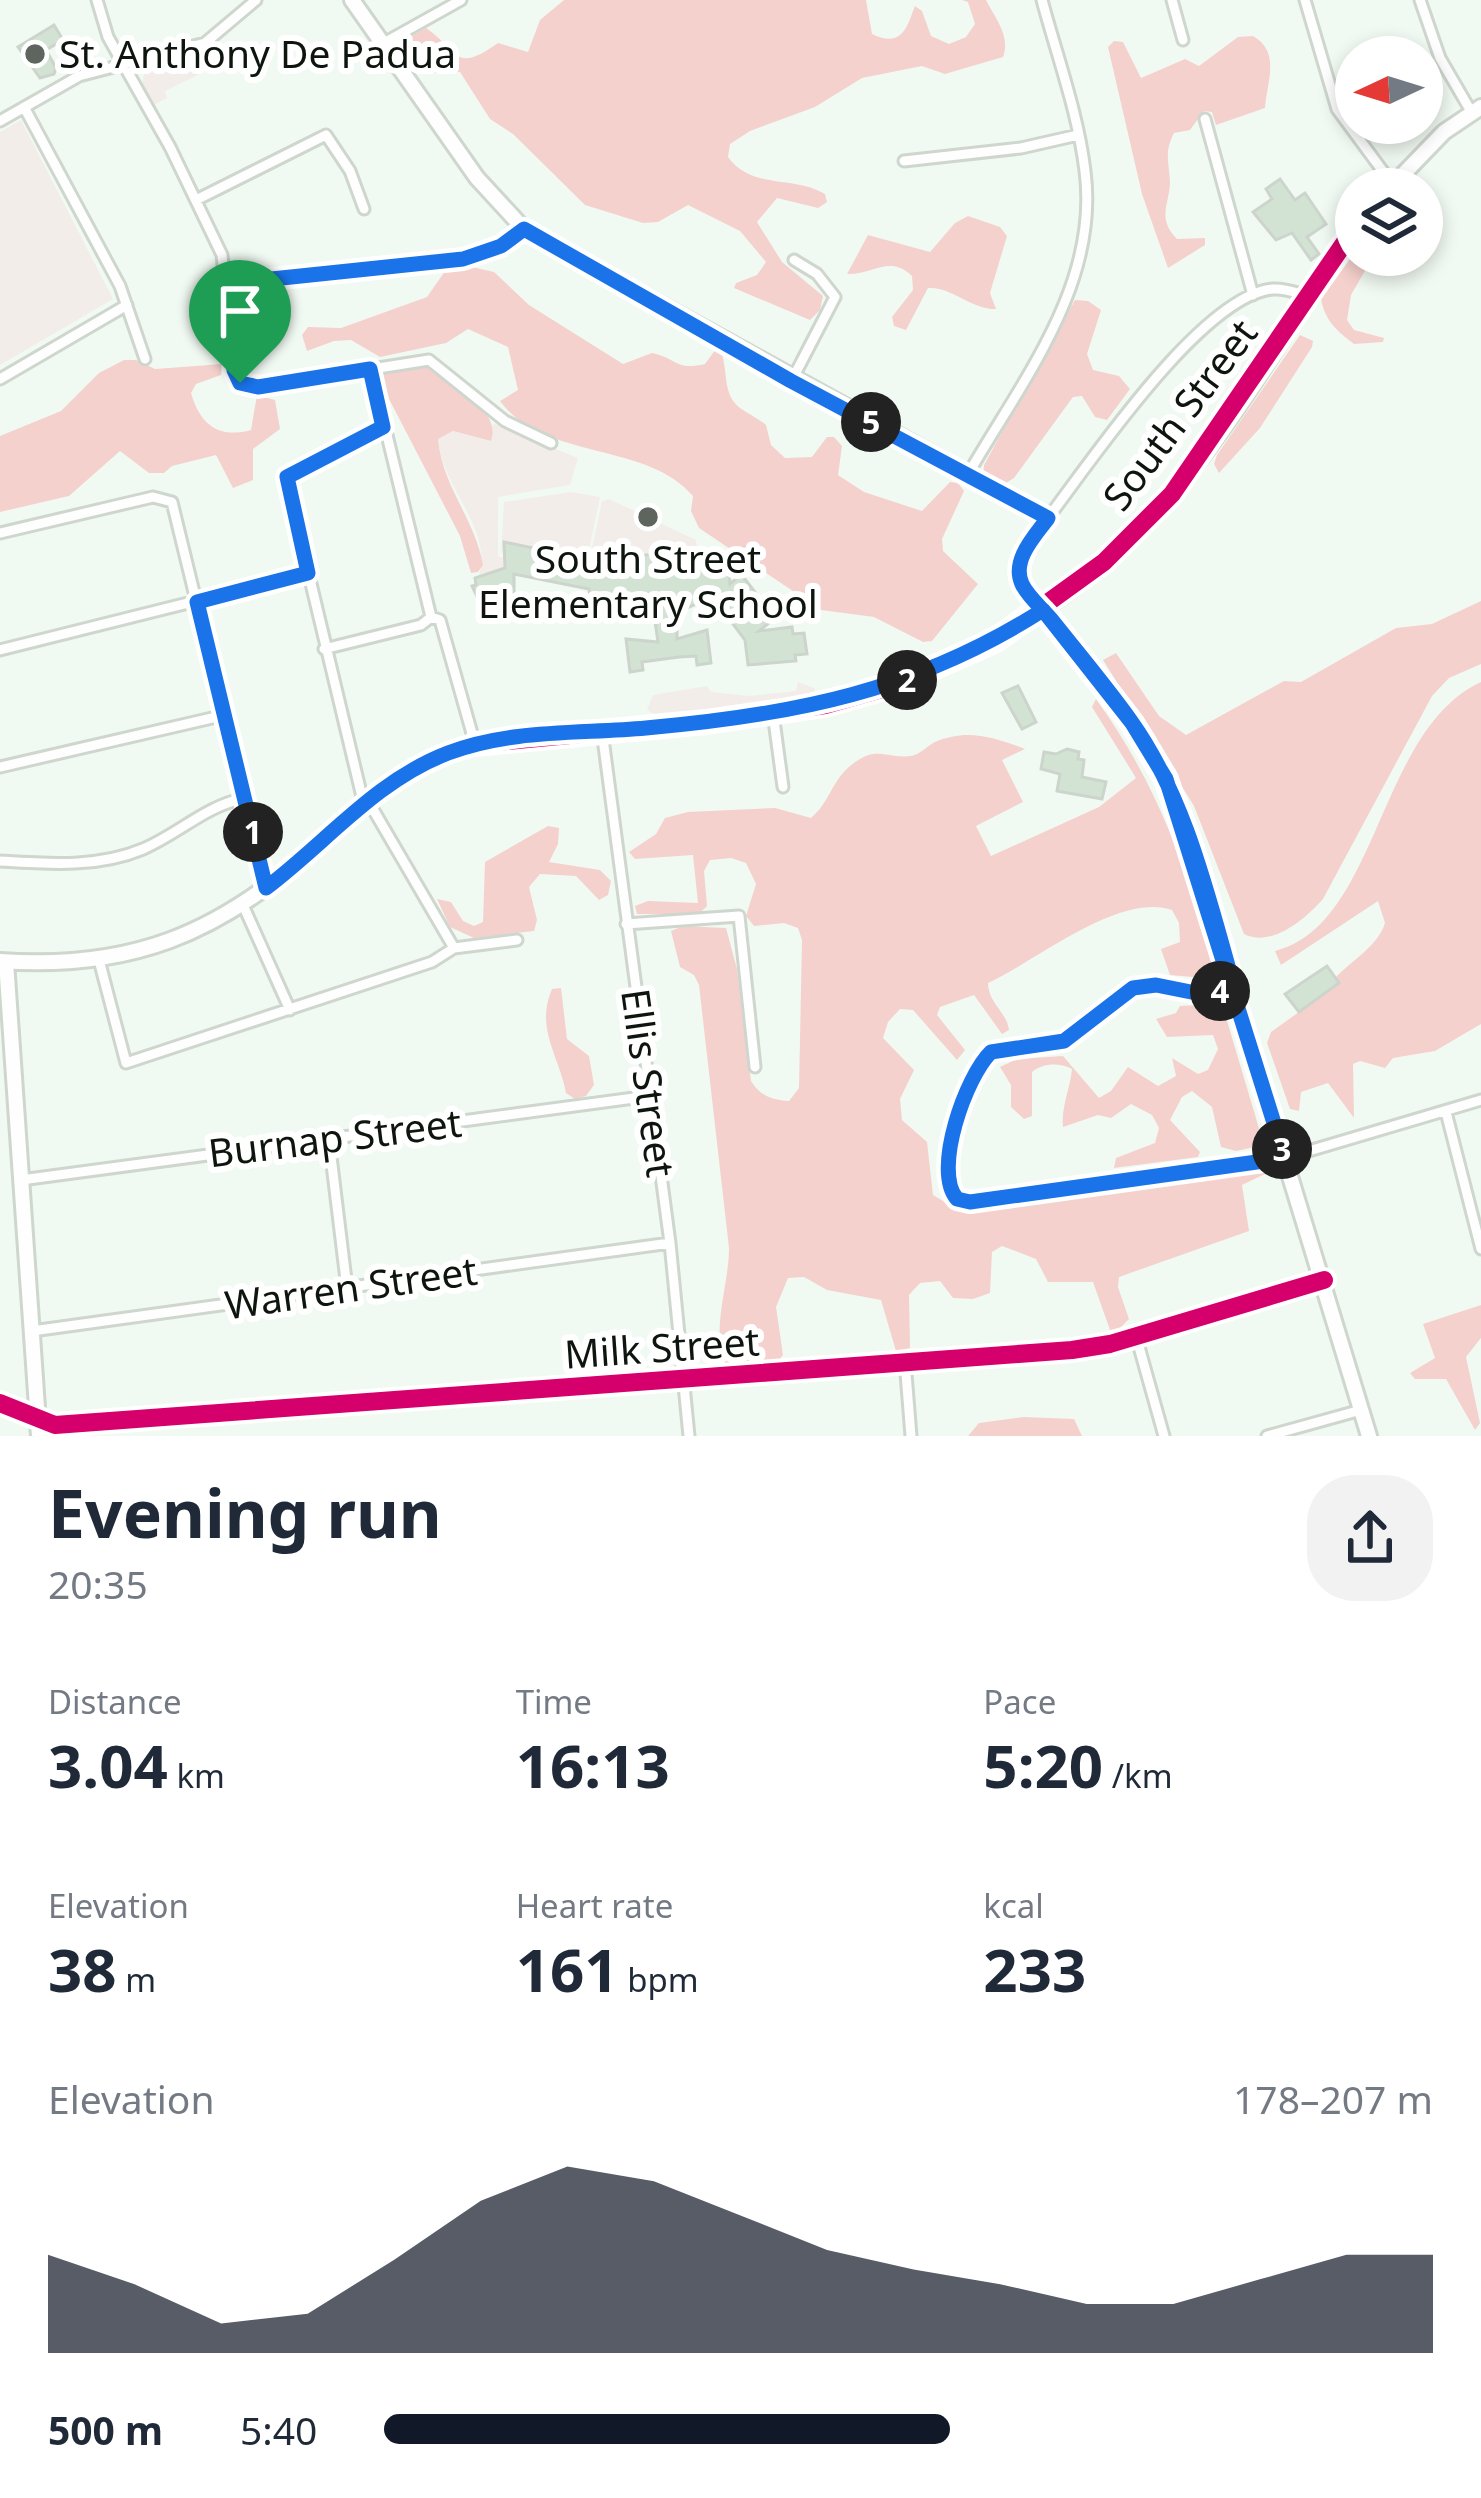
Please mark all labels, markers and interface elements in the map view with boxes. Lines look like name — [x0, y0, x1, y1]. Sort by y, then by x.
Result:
place label: St. Anthony De Padua — [59, 26, 456, 79]
north arrow — [1335, 36, 1443, 144]
map controls — [1335, 36, 1443, 276]
marker: St. Anthony De Padua — [22, 41, 48, 67]
button: layers — [1335, 168, 1443, 276]
pin — [189, 260, 291, 383]
icon: arrive — [207, 278, 273, 344]
street label: South Street — [1090, 308, 1268, 520]
pin: 5 — [841, 392, 901, 452]
text: 5 — [862, 399, 880, 444]
marker: South Street Elementary School — [635, 504, 661, 530]
place label: South Street Elementary School — [478, 531, 818, 629]
pin: 2 — [877, 650, 937, 710]
text: 2 — [898, 657, 916, 702]
pin: 1 — [223, 802, 283, 862]
text: 1 — [244, 809, 262, 854]
pin: 4 — [1190, 961, 1250, 1021]
text: 4 — [1211, 968, 1229, 1013]
street label: Ellis Street — [610, 985, 689, 1180]
street label: Burnap Street — [205, 1095, 464, 1178]
pin: 3 — [1252, 1119, 1312, 1179]
text: 3 — [1273, 1126, 1291, 1171]
street label: Warren Street — [221, 1243, 480, 1330]
street label: Milk Street — [563, 1313, 761, 1380]
text: Evening run — [48, 1467, 442, 1557]
button: share — [1307, 1475, 1433, 1601]
text: 20:35 — [48, 1557, 148, 1610]
text: Distance — [48, 1679, 182, 1724]
text: Time — [516, 1679, 592, 1724]
text: Pace — [983, 1679, 1056, 1724]
text: 3.04 — [48, 1724, 168, 1806]
text: 16:13 — [516, 1724, 670, 1806]
text: 5:20 — [983, 1724, 1103, 1806]
text: km — [168, 1753, 225, 1798]
text: /km — [1103, 1753, 1173, 1798]
text: Elevation — [48, 1883, 189, 1928]
text: Heart rate — [516, 1883, 673, 1928]
text: kcal — [983, 1883, 1044, 1928]
text: 38 — [48, 1928, 117, 2010]
text: 161 — [516, 1928, 619, 2010]
text: 233 — [983, 1928, 1086, 2010]
text: m — [117, 1957, 156, 2002]
text: bpm — [619, 1957, 699, 2002]
text: Elevation — [48, 2072, 215, 2125]
text: 178–207 m — [1233, 2072, 1433, 2125]
text: 500 m — [48, 2403, 163, 2456]
text: 5:40 — [240, 2403, 317, 2456]

